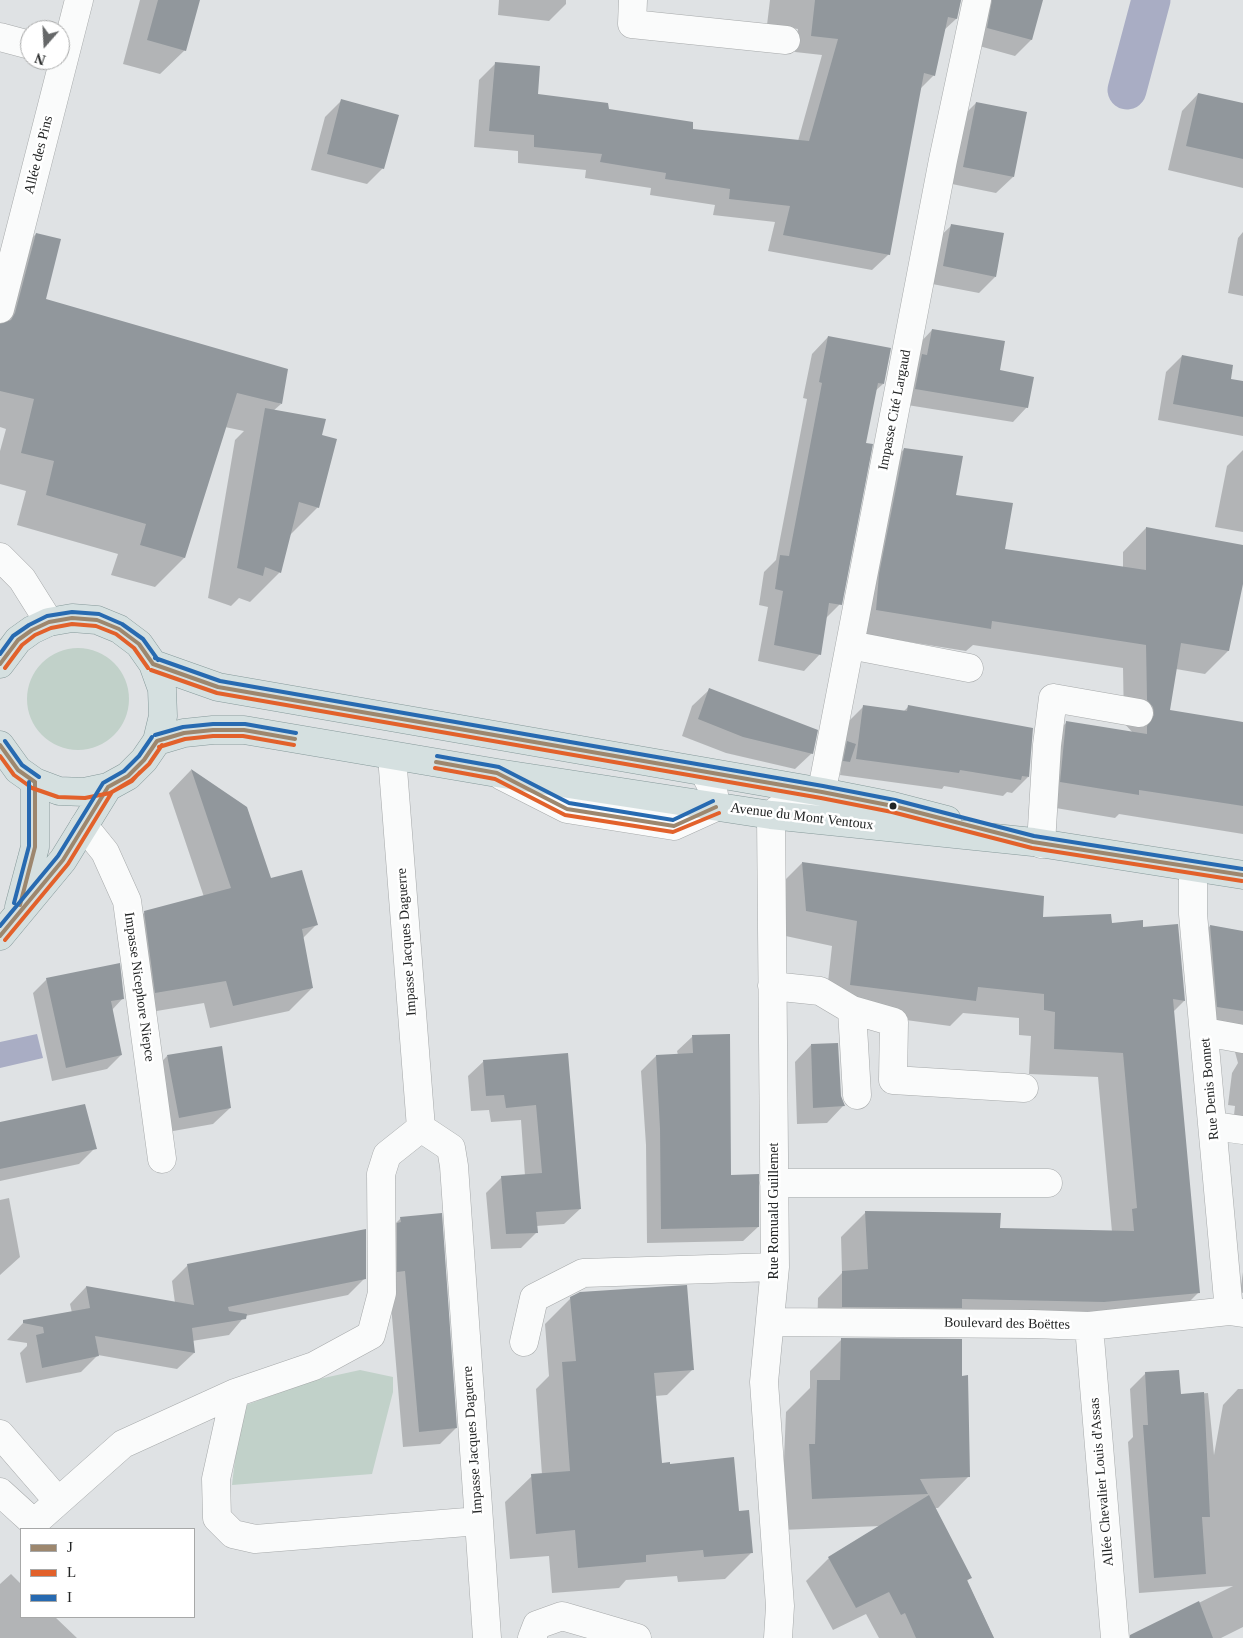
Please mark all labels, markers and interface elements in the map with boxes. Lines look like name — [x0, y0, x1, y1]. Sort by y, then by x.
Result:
north arrow — [20, 20, 70, 70]
text: N — [33, 50, 48, 67]
street label: Allée des Pins — [21, 114, 57, 196]
street label: Impasse Cité Largaud — [875, 348, 915, 472]
street label: Avenue du Mont Ventoux — [730, 800, 874, 834]
unlabelled marker — [888, 801, 898, 811]
street label: Impasse Jacques Daguerre — [393, 867, 421, 1017]
street label: Impasse Nicephore Niepce — [120, 911, 158, 1063]
street label: Rue Denis Bonnet — [1197, 1037, 1223, 1141]
street label: Rue Romuald Guillemet — [766, 1143, 782, 1279]
street label: Boulevard des Boëttes — [944, 1315, 1070, 1333]
street label: Impasse Jacques Daguerre — [459, 1365, 487, 1515]
street label: Allée Chevalier Louis d'Assas — [1086, 1397, 1118, 1567]
legend — [20, 1528, 195, 1618]
text: J — [67, 1539, 73, 1555]
text: L — [67, 1564, 76, 1580]
text: I — [67, 1589, 72, 1605]

